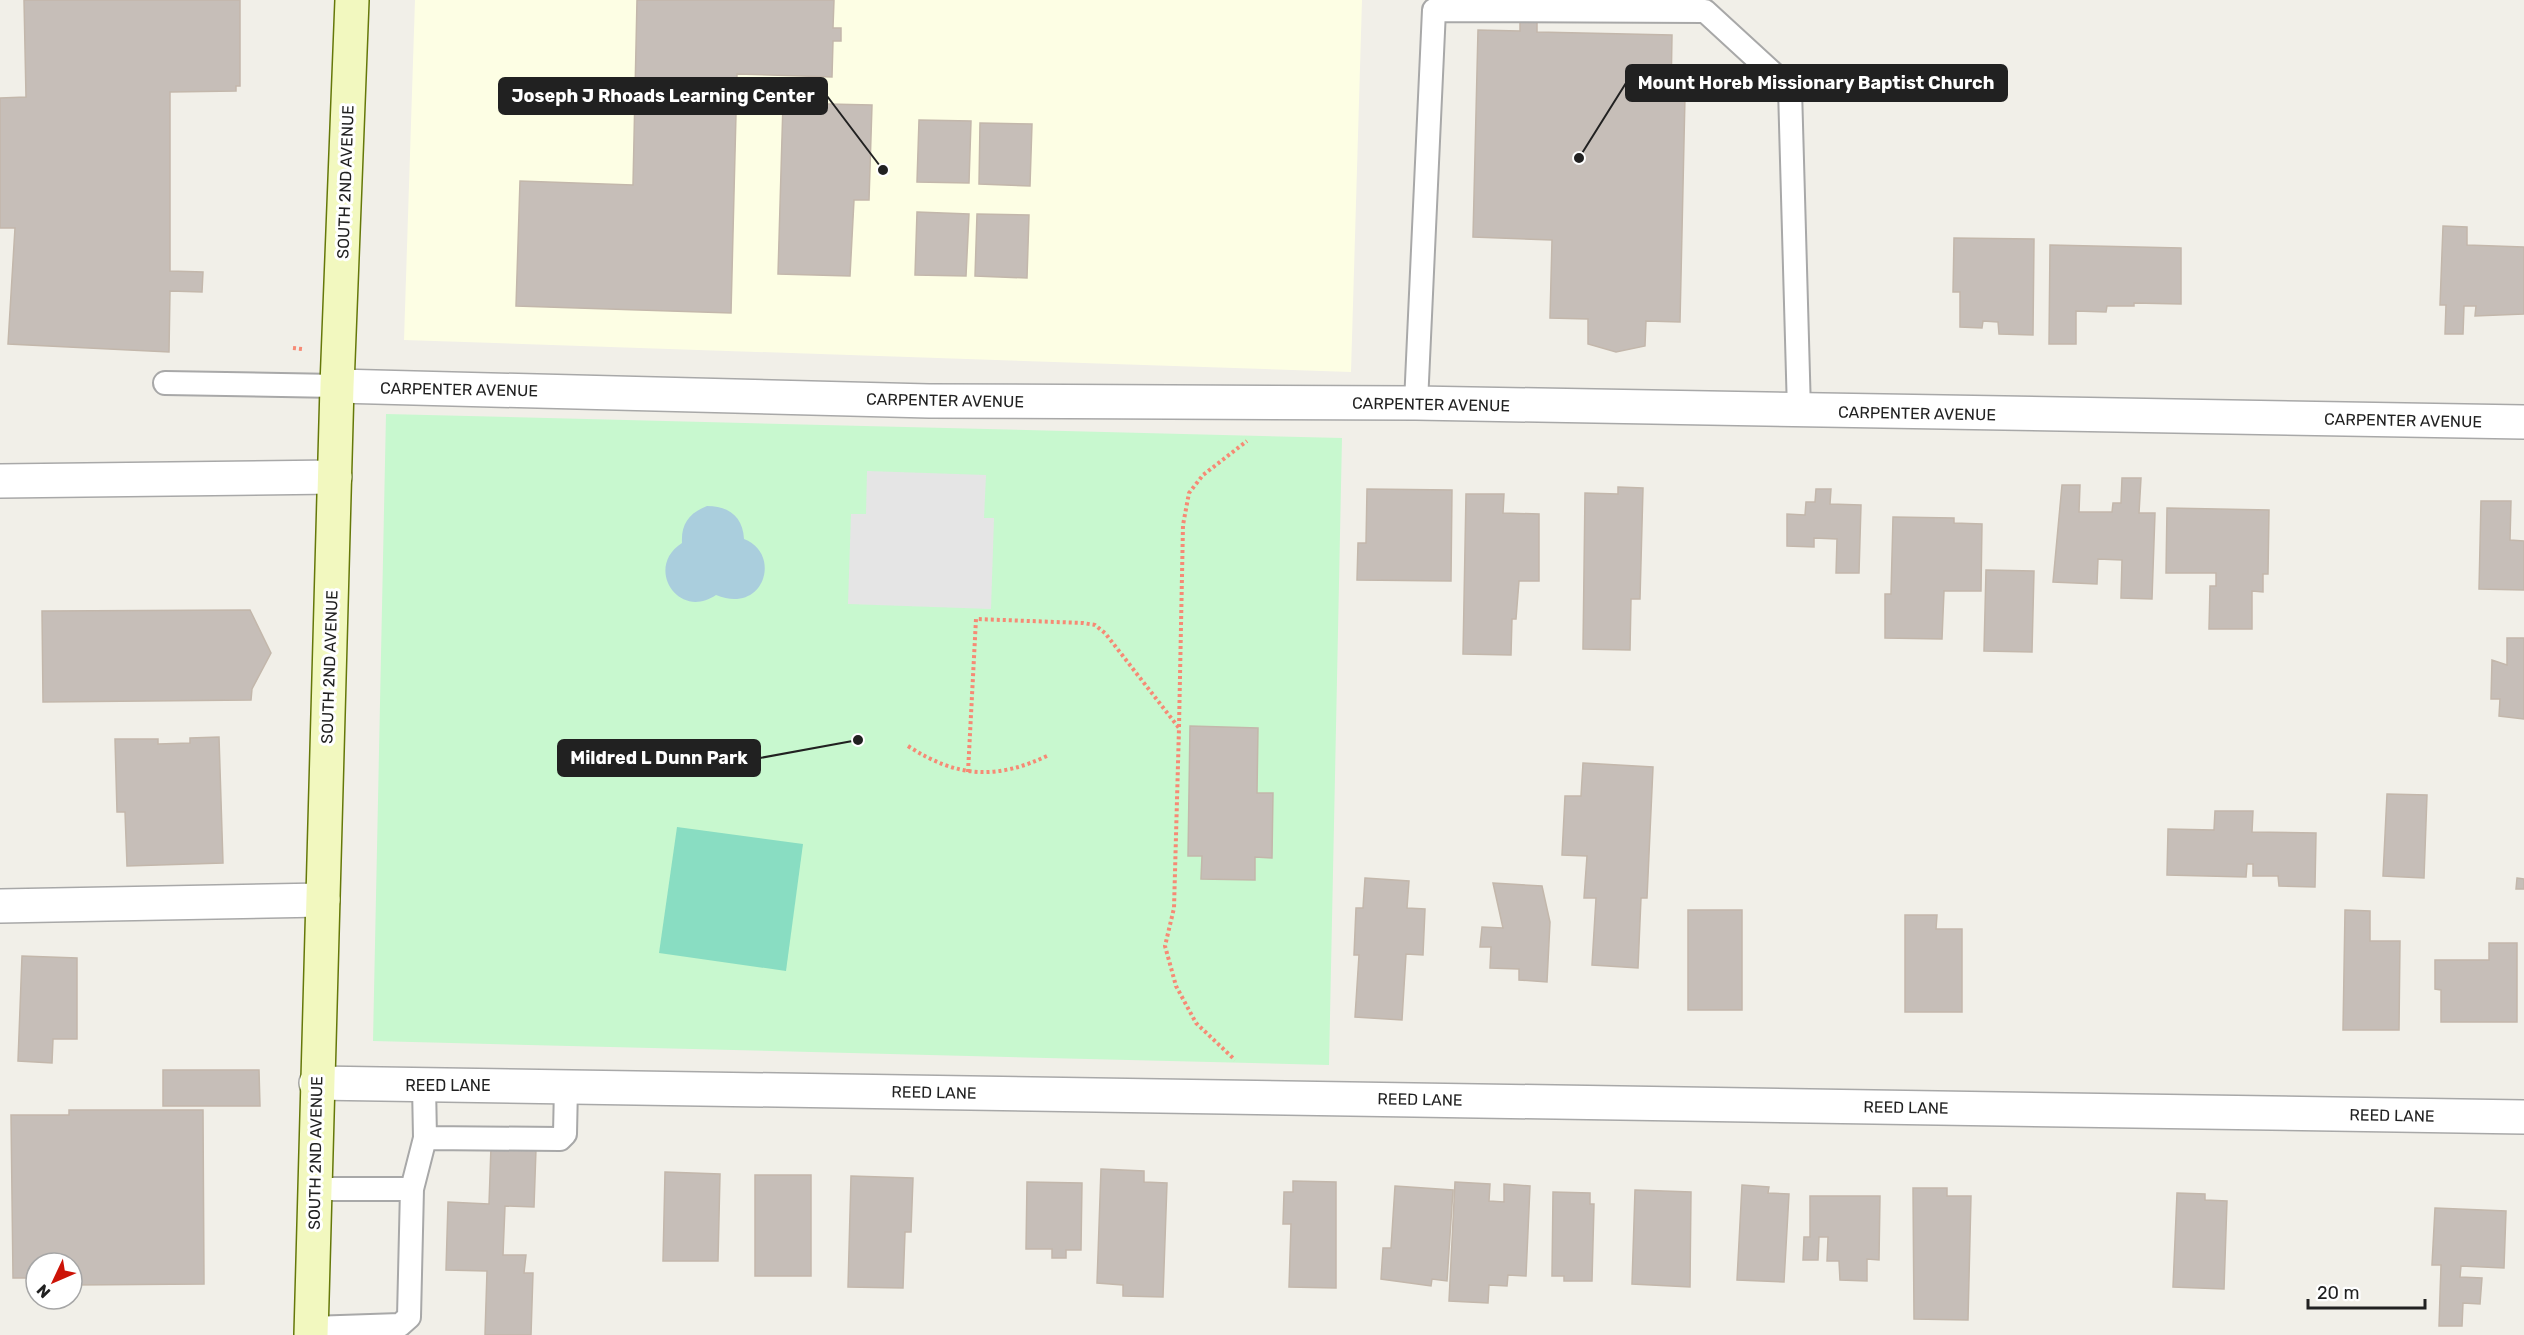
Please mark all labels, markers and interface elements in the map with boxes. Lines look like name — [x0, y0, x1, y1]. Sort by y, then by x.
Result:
callout: Mount Horeb Missionary Baptist Church — [1626, 65, 2007, 101]
text: Mount Horeb Missionary Baptist Church — [1638, 72, 1994, 94]
callout: Joseph J Rhoads Learning Center — [499, 78, 827, 114]
text: Joseph J Rhoads Learning Center — [511, 85, 815, 107]
street label: SOUTH 2ND AVENUE — [333, 105, 358, 259]
street label: CARPENTER AVENUE — [380, 379, 538, 400]
street label: CARPENTER AVENUE — [866, 390, 1024, 411]
street label: CARPENTER AVENUE — [1352, 394, 1510, 415]
street label: CARPENTER AVENUE — [1838, 403, 1996, 424]
street label: CARPENTER AVENUE — [2324, 410, 2482, 431]
street label: SOUTH 2ND AVENUE — [317, 590, 342, 744]
callout: Mildred L Dunn Park — [558, 740, 760, 776]
text: Mildred L Dunn Park — [570, 747, 748, 769]
street label: SOUTH 2ND AVENUE — [305, 1076, 326, 1230]
street label: REED LANE — [405, 1076, 491, 1095]
street label: REED LANE — [891, 1082, 977, 1103]
street label: REED LANE — [1377, 1089, 1463, 1110]
street label: REED LANE — [1863, 1097, 1949, 1118]
street label: REED LANE — [2349, 1105, 2435, 1126]
north arrow — [24, 1251, 84, 1311]
scale bar — [2308, 1272, 2425, 1310]
text: N — [33, 1280, 54, 1302]
text: 20 m — [2317, 1282, 2359, 1304]

